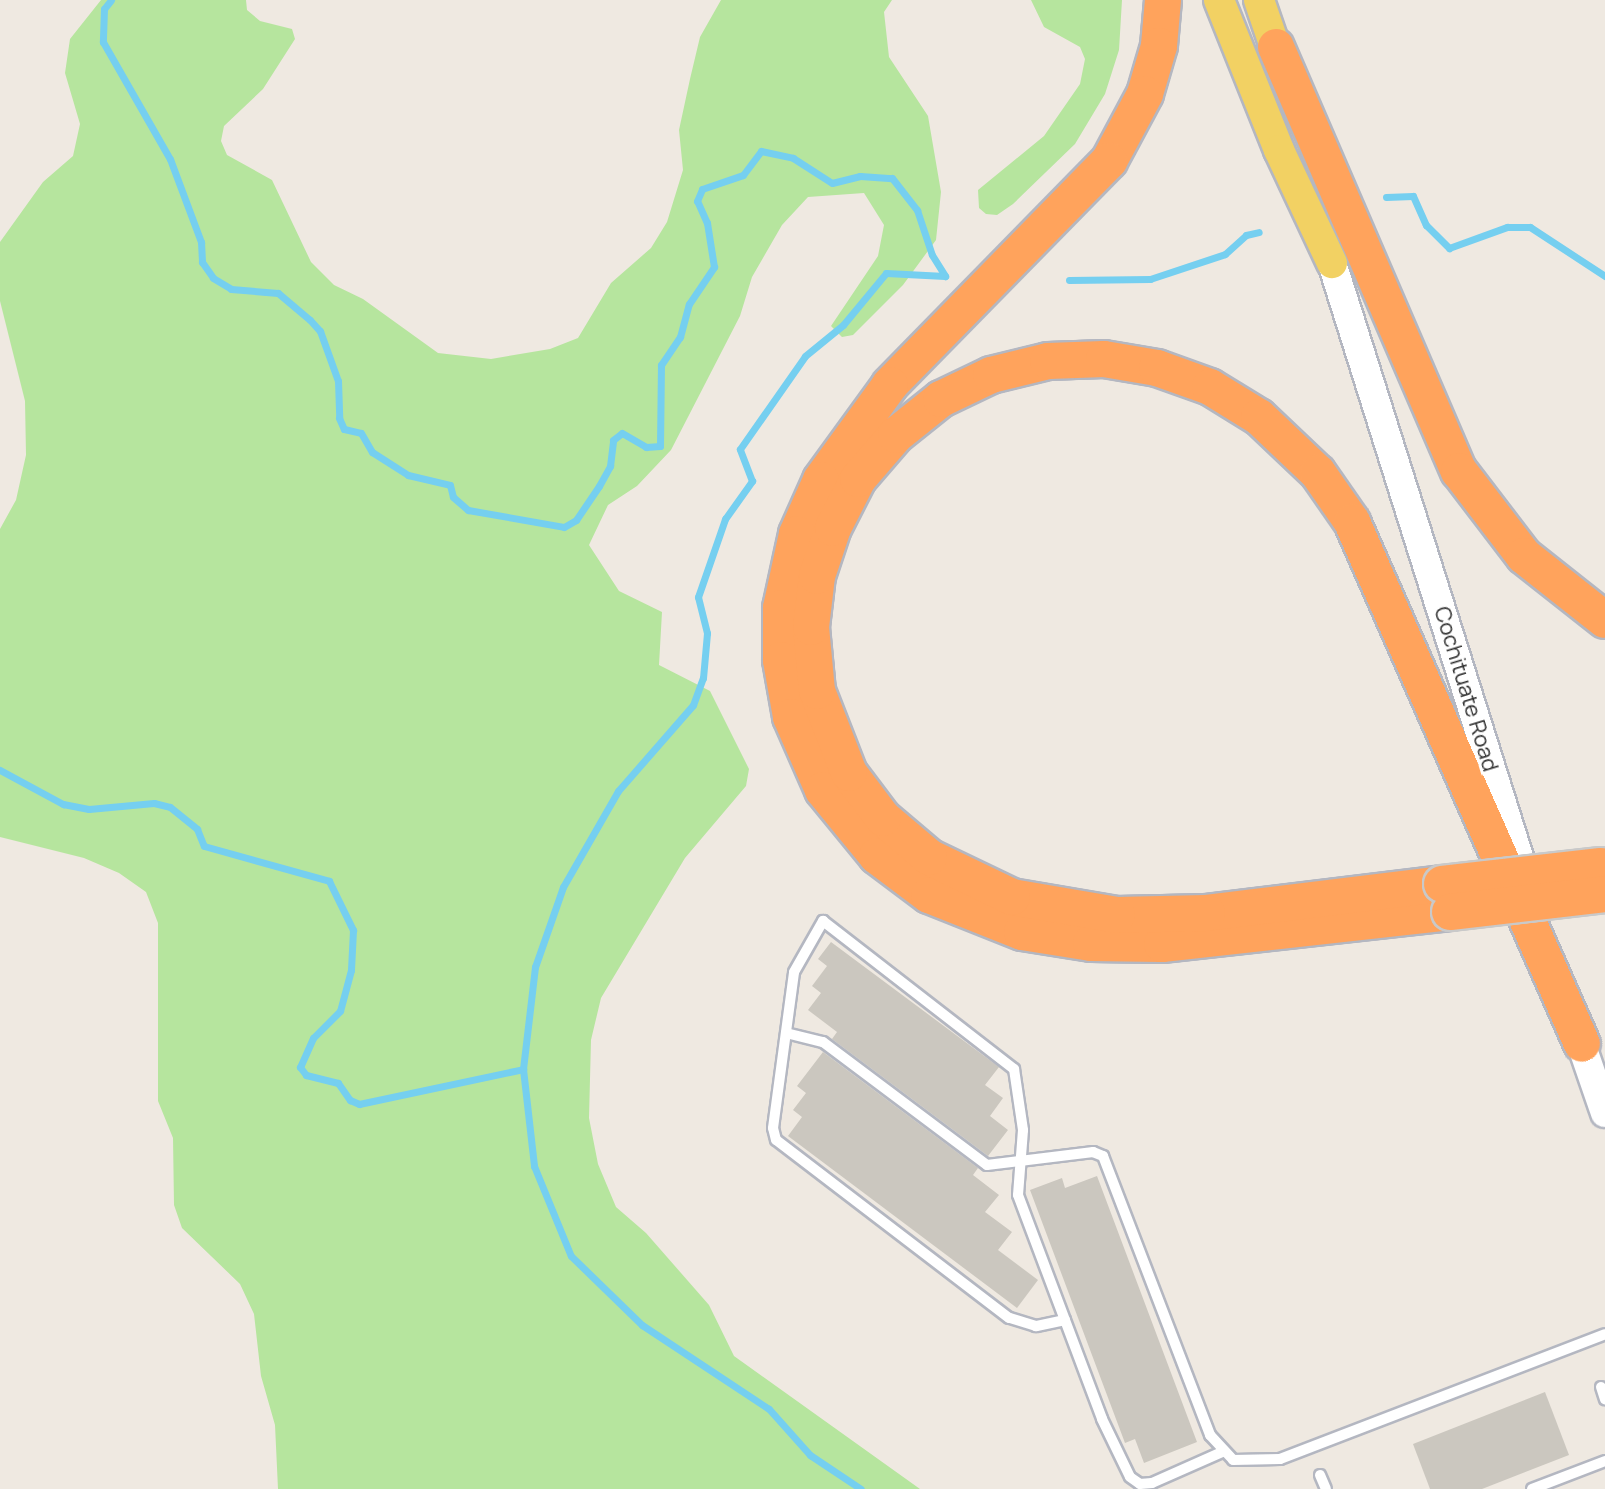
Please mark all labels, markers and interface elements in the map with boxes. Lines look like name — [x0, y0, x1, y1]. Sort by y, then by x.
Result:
street label: Cochituate Road — [1428, 603, 1504, 775]

